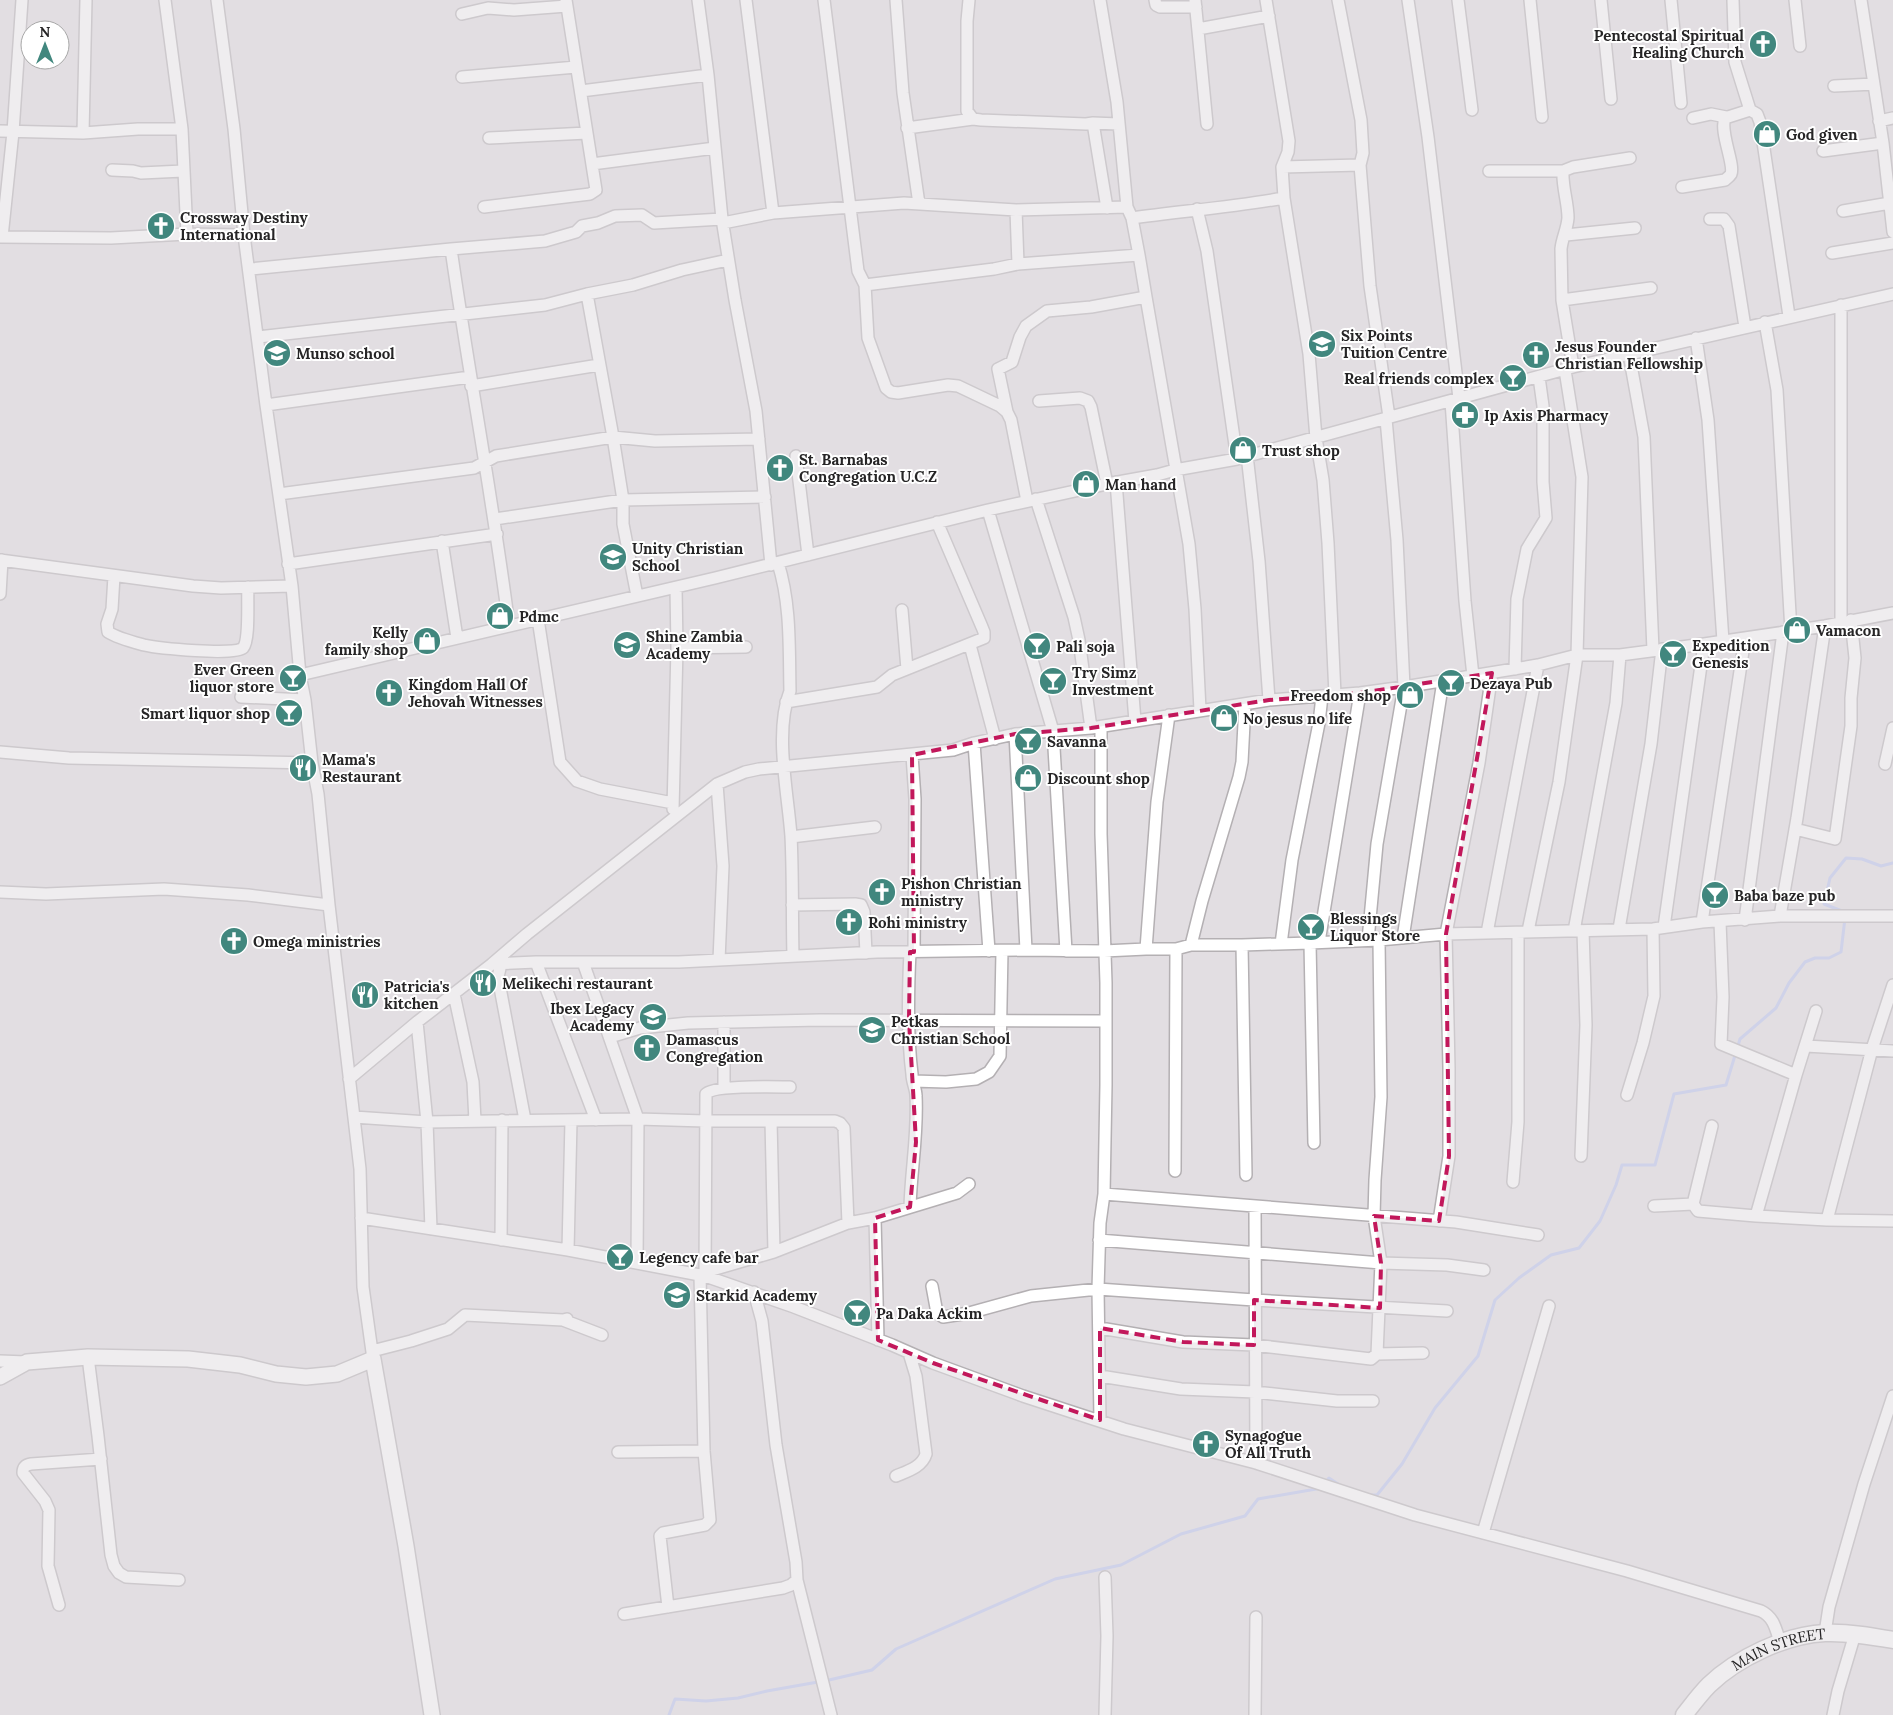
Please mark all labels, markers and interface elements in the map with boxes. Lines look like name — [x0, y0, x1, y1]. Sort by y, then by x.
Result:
north arrow — [20, 20, 70, 70]
text: N — [40, 23, 51, 41]
place label: Pentecostal Spiritual Healing Church — [1594, 26, 1745, 62]
church icon: Pentecostal Spiritual Healing Church — [1748, 29, 1778, 59]
shop icon: God given — [1752, 119, 1782, 149]
place label: God given — [1786, 125, 1858, 144]
place label: Crossway Destiny International — [180, 208, 309, 244]
church icon: Crossway Destiny International — [146, 211, 176, 241]
place label: Six Points Tuition Centre — [1341, 326, 1447, 362]
school or university icon: Six Points Tuition Centre — [1307, 329, 1337, 359]
place label: Jesus Founder Christian Fellowship — [1555, 337, 1703, 373]
school or university icon: Munso school — [262, 338, 292, 368]
church icon: Jesus Founder Christian Fellowship — [1521, 340, 1551, 370]
place label: Munso school — [296, 344, 395, 363]
bar icon: Real friends complex — [1498, 363, 1528, 393]
place label: Real friends complex — [1344, 369, 1494, 388]
pharmacy icon: Ip Axis Pharmacy — [1450, 400, 1480, 430]
place label: Ip Axis Pharmacy — [1484, 406, 1609, 425]
shop icon: Trust shop — [1228, 435, 1258, 465]
place label: Trust shop — [1262, 441, 1340, 460]
place label: St. Barnabas Congregation U.C.Z — [799, 450, 937, 486]
church icon: St. Barnabas Congregation U.C.Z — [765, 453, 795, 483]
shop icon: Man hand — [1071, 469, 1101, 499]
place label: Man hand — [1105, 475, 1177, 494]
place label: Unity Christian School — [632, 539, 744, 575]
school or university icon: Unity Christian School — [598, 542, 628, 572]
shop icon: Pdmc — [485, 601, 515, 631]
place label: Pdmc — [519, 607, 559, 626]
shop icon: Vamacon — [1782, 615, 1812, 645]
place label: Vamacon — [1816, 621, 1881, 640]
place label: Kelly family shop — [325, 623, 409, 659]
shop icon: Kelly family shop — [412, 626, 442, 656]
place label: Shine Zambia Academy — [646, 627, 743, 663]
school or university icon: Shine Zambia Academy — [612, 630, 642, 660]
bar icon: Pali soja — [1022, 631, 1052, 661]
place label: Expedition Genesis — [1692, 636, 1770, 672]
place label: Pali soja — [1056, 637, 1115, 656]
bar icon: Expedition Genesis — [1658, 639, 1688, 669]
place label: Ever Green liquor store — [190, 660, 274, 696]
bar icon: Ever Green liquor store — [278, 663, 308, 693]
place label: Try Simz Investment — [1072, 663, 1155, 699]
bar icon: Try Simz Investment — [1038, 666, 1068, 696]
bar icon: Dezaya Pub — [1436, 668, 1466, 698]
place label: Dezaya Pub — [1470, 674, 1553, 693]
place label: Kingdom Hall Of Jehovah Witnesses — [408, 675, 543, 711]
church icon: Kingdom Hall Of Jehovah Witnesses — [374, 678, 404, 708]
shop icon: Freedom shop — [1395, 680, 1425, 710]
place label: Freedom shop — [1290, 686, 1391, 705]
bar icon: Smart liquor shop — [274, 698, 304, 728]
shop icon: No jesus no life — [1209, 703, 1239, 733]
place label: Smart liquor shop — [141, 704, 270, 723]
place label: No jesus no life — [1243, 709, 1352, 728]
bar icon: Savanna — [1013, 726, 1043, 756]
place label: Savanna — [1047, 732, 1107, 751]
place label: Mama's Restaurant — [322, 750, 402, 786]
restaurant icon: Mama's Restaurant — [288, 753, 318, 783]
shop icon: Discount shop — [1013, 763, 1043, 793]
place label: Discount shop — [1047, 769, 1150, 788]
place label: Pishon Christian ministry — [901, 874, 1022, 910]
church icon: Pishon Christian ministry — [867, 877, 897, 907]
bar icon: Baba baze pub — [1700, 880, 1730, 910]
place label: Baba baze pub — [1734, 886, 1836, 905]
church icon: Rohi ministry — [834, 907, 864, 937]
place label: Blessings Liquor Store — [1330, 909, 1420, 945]
bar icon: Blessings Liquor Store — [1296, 912, 1326, 942]
place label: Rohi ministry — [868, 913, 968, 932]
church icon: Omega ministries — [219, 926, 249, 956]
place label: Omega ministries — [253, 932, 381, 951]
restaurant icon: Melikechi restaurant — [468, 968, 498, 998]
place label: Melikechi restaurant — [502, 974, 654, 993]
place label: Patricia's kitchen — [384, 977, 450, 1013]
restaurant icon: Patricia's kitchen — [350, 980, 380, 1010]
place label: Ibex Legacy Academy — [550, 999, 635, 1035]
school or university icon: Ibex Legacy Academy — [638, 1002, 668, 1032]
place label: Petkas Christian School — [891, 1012, 1010, 1048]
school or university icon: Petkas Christian School — [857, 1015, 887, 1045]
place label: Damascus Congregation — [666, 1030, 764, 1066]
church icon: Damascus Congregation — [632, 1033, 662, 1063]
bar icon: Legency cafe bar — [605, 1242, 635, 1272]
place label: Legency cafe bar — [639, 1248, 760, 1267]
school or university icon: Starkid Academy — [662, 1280, 692, 1310]
place label: Starkid Academy — [696, 1286, 818, 1305]
bar icon: Pa Daka Ackim — [842, 1298, 872, 1328]
place label: Pa Daka Ackim — [876, 1304, 982, 1323]
place label: Synagogue Of All Truth — [1225, 1426, 1312, 1462]
church icon: Synagogue Of All Truth — [1191, 1429, 1221, 1459]
street label: MAIN STREET — [1728, 1623, 1827, 1674]

